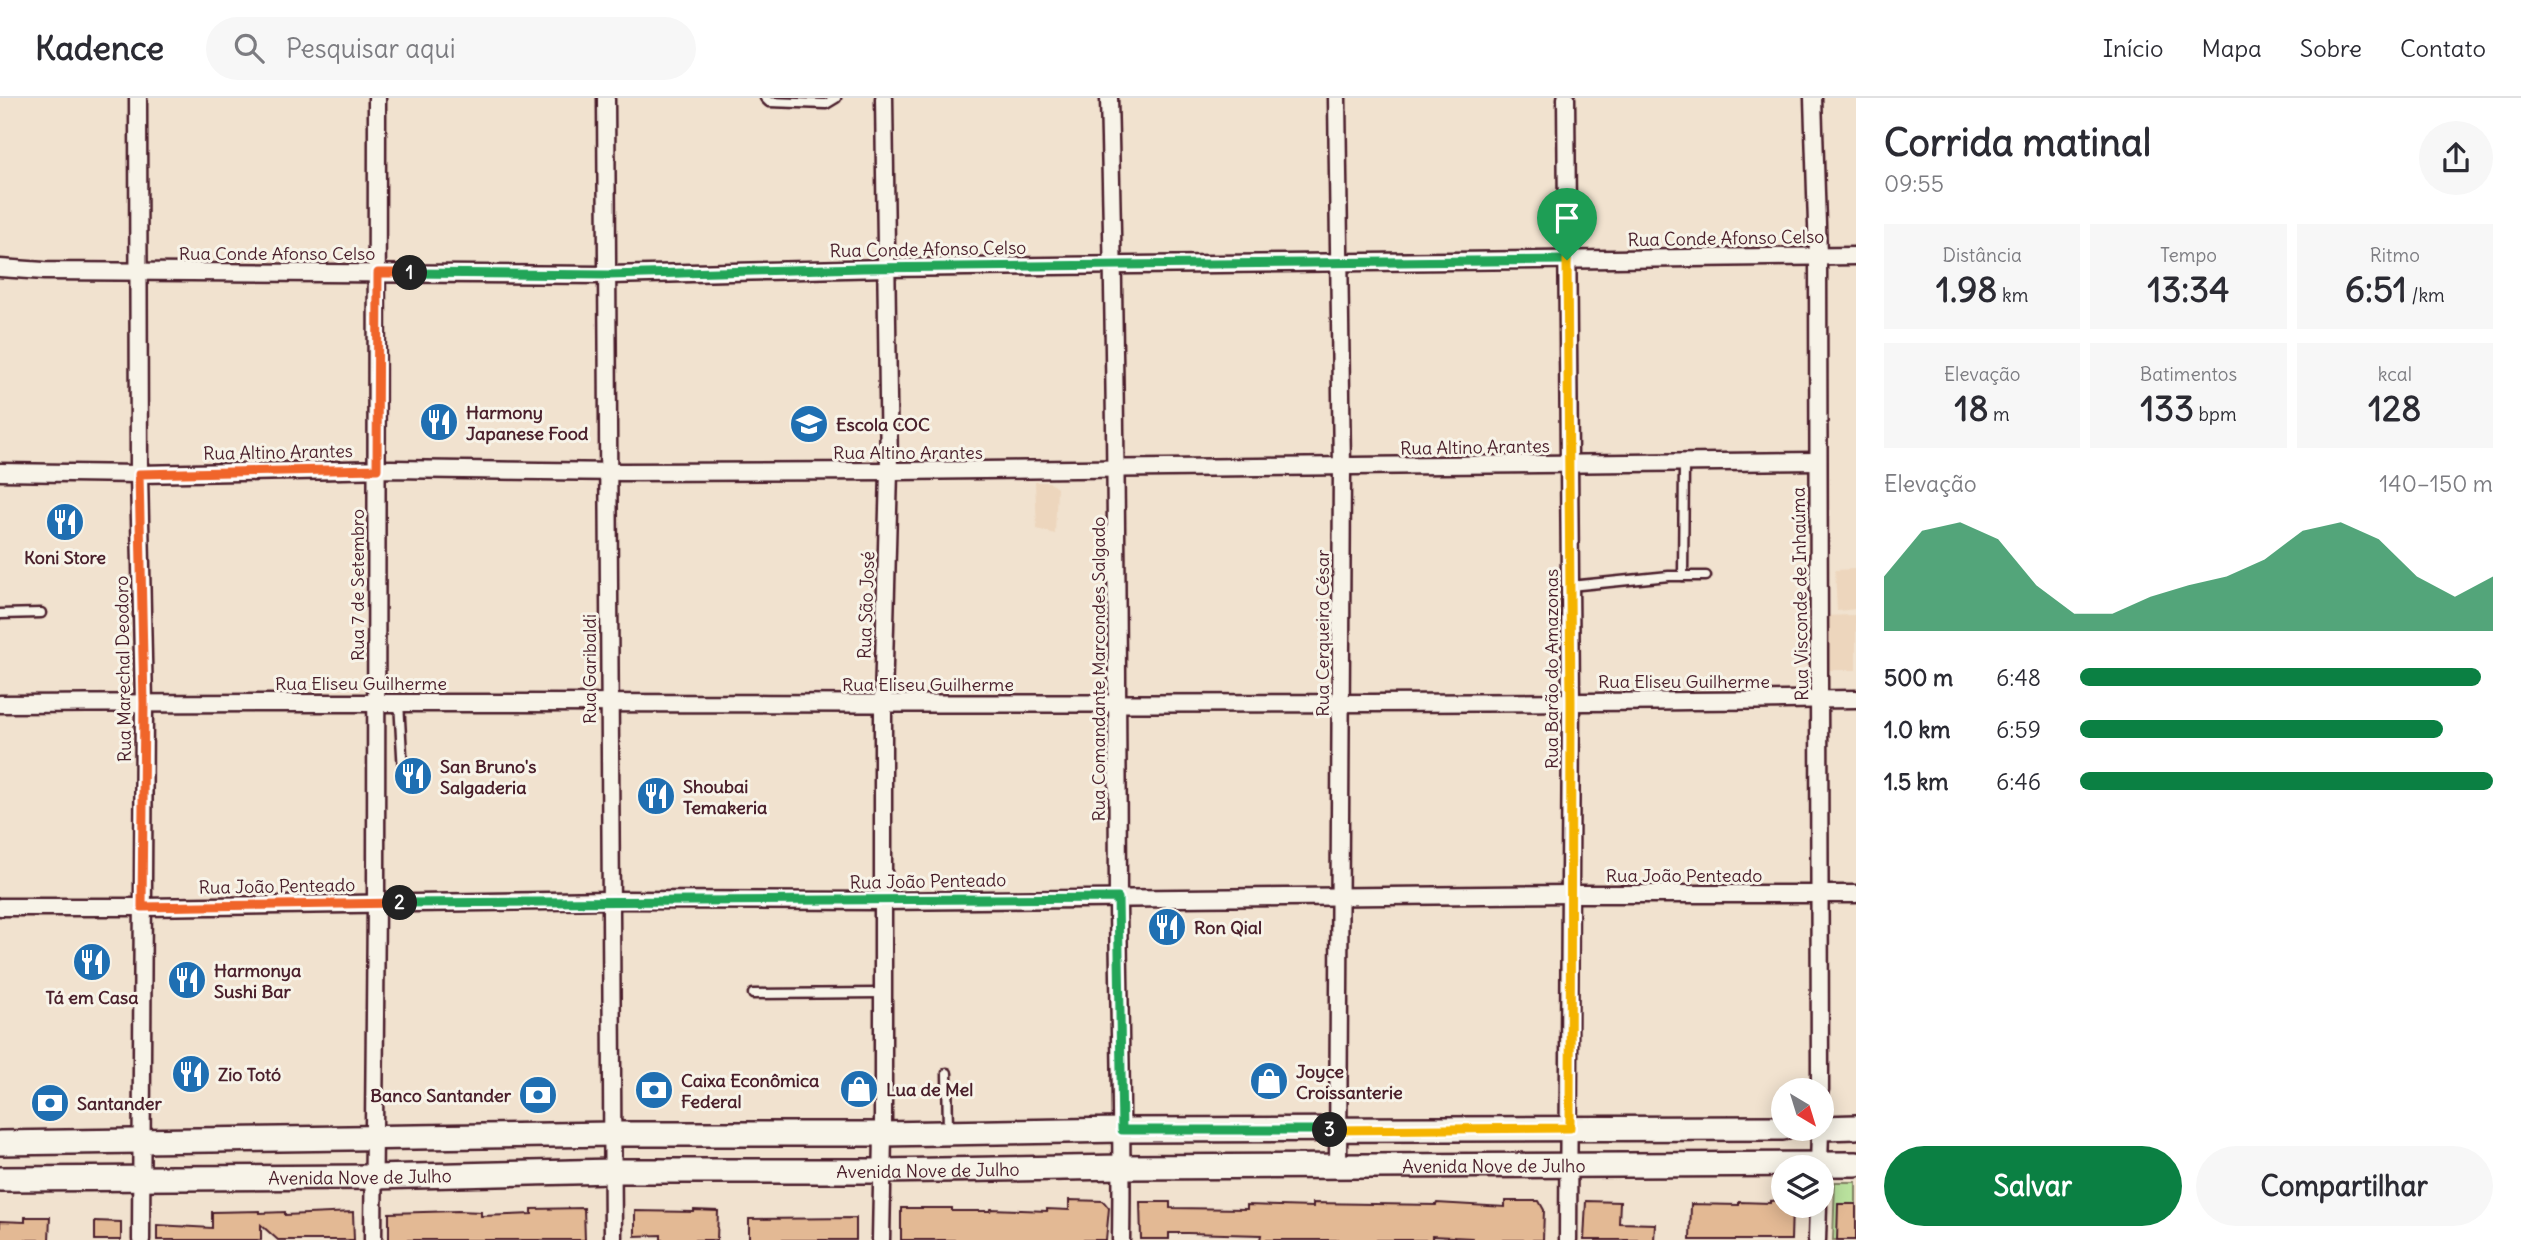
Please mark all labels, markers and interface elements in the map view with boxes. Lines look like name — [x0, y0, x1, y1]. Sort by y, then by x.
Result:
search box — [206, 17, 696, 80]
text: Kadence — [35, 27, 164, 69]
icon: search — [230, 29, 268, 67]
text: Pesquisar aqui — [286, 32, 455, 65]
text: Início — [2103, 33, 2163, 63]
text: Mapa — [2201, 33, 2262, 63]
text: Sobre — [2300, 33, 2362, 63]
text: Contato — [2400, 33, 2486, 63]
text: Corrida matinal — [1884, 119, 2151, 166]
button: share — [2419, 121, 2493, 195]
text: 09:55 — [1884, 169, 1944, 198]
pin — [1537, 188, 1597, 260]
icon: arrive — [1548, 199, 1586, 237]
street label: Rua Conde Afonso Celso — [1627, 225, 1825, 251]
street label: Rua Conde Afonso Celso — [829, 236, 1027, 262]
street label: Rua Conde Afonso Celso — [179, 242, 375, 265]
text: Distância — [1942, 243, 2022, 267]
text: Tempo — [2160, 243, 2217, 267]
text: Ritmo — [2370, 243, 2420, 267]
pin: 1 — [392, 256, 428, 290]
text: 1 — [406, 260, 413, 284]
text: 1.98 — [1936, 267, 1997, 311]
text: 13:34 — [2148, 267, 2229, 311]
text: 6:51 — [2345, 267, 2407, 311]
text: km — [1997, 283, 2028, 307]
text: /km — [2407, 283, 2445, 307]
text: Elevação — [1944, 362, 2020, 386]
text: Batimentos — [2140, 362, 2237, 386]
text: kcal — [2378, 362, 2412, 386]
text: 18 — [1955, 386, 1989, 430]
text: 133 — [2140, 386, 2194, 430]
text: 128 — [2368, 386, 2421, 430]
restaurant icon: Harmony Japanese Food — [418, 401, 460, 443]
place label: Harmony Japanese Food — [466, 401, 589, 445]
text: m — [1989, 402, 2010, 426]
text: bpm — [2194, 402, 2237, 426]
school or university icon: Escola COC — [788, 403, 830, 445]
place label: Escola COC — [836, 413, 930, 436]
street label: Rua Altino Arantes — [1400, 434, 1550, 460]
street label: Rua Altino Arantes — [203, 439, 353, 465]
street label: Rua Altino Arantes — [833, 441, 983, 464]
text: Elevação — [1884, 469, 1977, 498]
text: 140–150 m — [2379, 469, 2493, 498]
street label: Rua Visconde de Inhaúma — [1787, 487, 1813, 701]
restaurant icon: Koni Store — [44, 501, 86, 543]
street label: Rua 7 de Setembro — [346, 509, 369, 661]
street label: Rua Comandante Marcondes Salgado — [1087, 517, 1110, 822]
place label: Koni Store — [24, 546, 106, 569]
street label: Rua Cerqueira César — [1311, 549, 1334, 717]
street label: Rua São José — [853, 551, 879, 659]
street label: Rua Barão do Amazonas — [1540, 569, 1563, 769]
street label: Rua Marechal Deodoro — [110, 576, 136, 762]
street label: Rua Garibaldi — [578, 614, 601, 724]
text: 500 m — [1884, 663, 1953, 692]
text: 6:48 — [1996, 663, 2041, 692]
street label: Rua Eliseu Guilherme — [1598, 670, 1770, 693]
street label: Rua Eliseu Guilherme — [275, 672, 447, 695]
street label: Rua Eliseu Guilherme — [842, 673, 1014, 696]
text: 1.0 km — [1884, 715, 1950, 744]
text: 6:59 — [1996, 715, 2041, 744]
restaurant icon: San Bruno's Salgaderia — [392, 755, 434, 797]
place label: San Bruno's Salgaderia — [440, 755, 537, 799]
text: 1.5 km — [1884, 767, 1949, 796]
text: 6:46 — [1996, 767, 2041, 796]
restaurant icon: Shoubai Temakeria — [635, 775, 677, 817]
place label: Shoubai Temakeria — [683, 775, 767, 819]
street label: Rua João Penteado — [1606, 864, 1762, 887]
street label: Rua João Penteado — [849, 868, 1007, 894]
street label: Rua João Penteado — [198, 873, 356, 899]
pin: 2 — [382, 886, 418, 920]
text: 2 — [394, 890, 405, 914]
restaurant icon: Ron Qial — [1146, 906, 1188, 948]
place label: Ron Qial — [1194, 916, 1262, 939]
restaurant icon: Tá em Casa — [71, 941, 113, 983]
restaurant icon: Harmonya Sushi Bar — [166, 959, 208, 1001]
place label: Harmonya Sushi Bar — [214, 959, 301, 1003]
place label: Tá em Casa — [45, 986, 139, 1009]
restaurant icon: Zio Totó — [170, 1053, 212, 1095]
shop icon: Joyce Croissanterie — [1248, 1060, 1290, 1102]
place label: Joyce Croissanterie — [1296, 1060, 1403, 1104]
place label: Zio Totó — [218, 1063, 281, 1086]
shop icon: Lua de Mel — [838, 1068, 880, 1110]
bank icon: Caixa Econômica Federal — [633, 1069, 675, 1111]
place label: Caixa Econômica Federal — [681, 1069, 819, 1113]
bank icon: Banco Santander — [517, 1074, 559, 1116]
place label: Lua de Mel — [886, 1078, 973, 1101]
north arrow — [1771, 1078, 1834, 1141]
map controls — [1771, 1078, 1834, 1218]
bank icon: Santander — [29, 1082, 71, 1124]
place label: Banco Santander — [370, 1084, 512, 1107]
place label: Santander — [77, 1092, 163, 1115]
pin: 3 — [1312, 1112, 1348, 1148]
text: 3 — [1324, 1117, 1335, 1141]
button: Salvar — [1884, 1146, 2182, 1226]
button: Compartilhar — [2196, 1146, 2493, 1226]
street label: Avenida Nove de Julho — [1402, 1154, 1586, 1177]
button: layers — [1771, 1155, 1834, 1218]
street label: Avenida Nove de Julho — [836, 1157, 1020, 1183]
street label: Avenida Nove de Julho — [268, 1164, 452, 1189]

